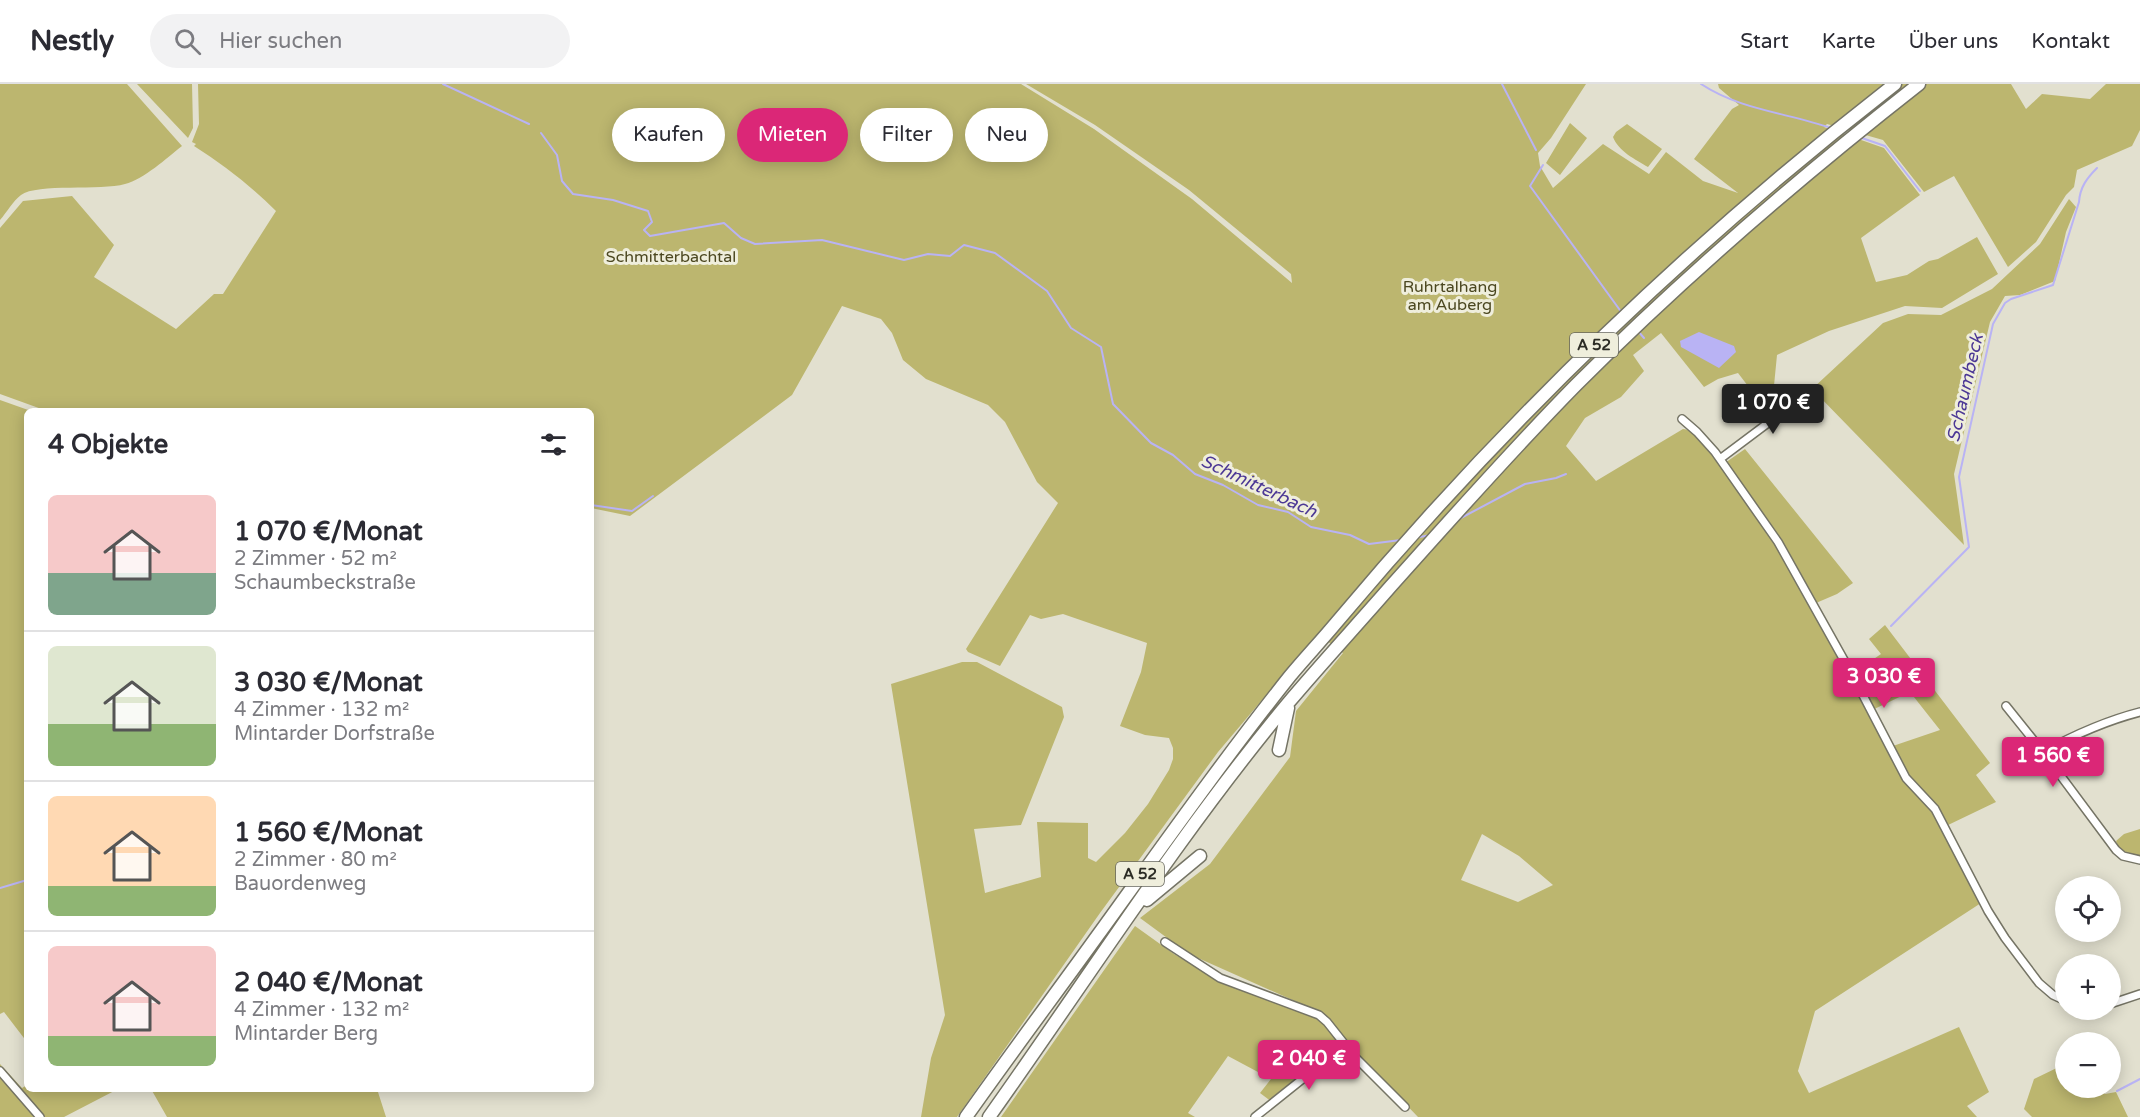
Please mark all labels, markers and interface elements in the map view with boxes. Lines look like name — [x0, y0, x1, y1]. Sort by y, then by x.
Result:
search box — [150, 14, 570, 68]
text: Nestly — [30, 24, 114, 58]
icon: search — [171, 25, 204, 58]
text: Hier suchen — [219, 28, 342, 54]
text: Start — [1740, 29, 1789, 54]
text: Karte — [1822, 29, 1875, 54]
text: Über uns — [1908, 29, 1998, 54]
text: Kontakt — [2031, 29, 2110, 54]
chip: Kaufen — [612, 108, 725, 162]
chip: Mieten — [737, 108, 848, 162]
chip: Filter — [860, 108, 953, 162]
chip: Neu — [965, 108, 1048, 162]
park label: Schmitterbachtal — [606, 247, 736, 267]
park label: Ruhrtalhang am Auberg — [1403, 277, 1497, 315]
water label: Schaumbeck — [1942, 331, 1988, 444]
road number: A 52 — [1570, 333, 1618, 357]
pin: 1 070 € — [1718, 384, 1828, 435]
text: 1 070 € — [1736, 391, 1810, 415]
icon: filters — [537, 428, 570, 461]
text: 4 Objekte — [48, 429, 168, 460]
water label: Schmitterbach — [1198, 450, 1321, 523]
text: 1 070 €/Monat — [234, 516, 423, 547]
icon: home — [96, 519, 168, 591]
text: 2 Zimmer · 52 m² — [234, 547, 397, 571]
text: Schaumbeckstraße — [234, 571, 416, 595]
pin: 3 030 € — [1829, 658, 1939, 709]
text: 3 030 € — [1847, 665, 1921, 689]
text: 3 030 €/Monat — [234, 667, 423, 698]
icon: home — [96, 670, 168, 742]
text: 4 Zimmer · 132 m² — [234, 698, 409, 722]
text: Mintarder Dorfstraße — [234, 722, 435, 746]
pin: 1 560 € — [1998, 737, 2108, 788]
text: 1 560 € — [2016, 744, 2090, 768]
text: 1 560 €/Monat — [234, 817, 423, 848]
icon: home — [96, 820, 168, 892]
text: 2 Zimmer · 80 m² — [234, 848, 397, 872]
road number: A 52 — [1116, 862, 1164, 886]
text: Bauordenweg — [234, 872, 366, 896]
map controls — [2055, 876, 2121, 1098]
button: locate — [2055, 876, 2121, 942]
button: + — [2055, 954, 2121, 1020]
text: 2 040 €/Monat — [234, 967, 423, 998]
icon: home — [96, 970, 168, 1042]
text: 4 Zimmer · 132 m² — [234, 998, 409, 1022]
text: Mintarder Berg — [234, 1022, 378, 1046]
button: − — [2055, 1032, 2121, 1098]
pin: 2 040 € — [1254, 1040, 1364, 1091]
text: 2 040 € — [1272, 1047, 1346, 1071]

